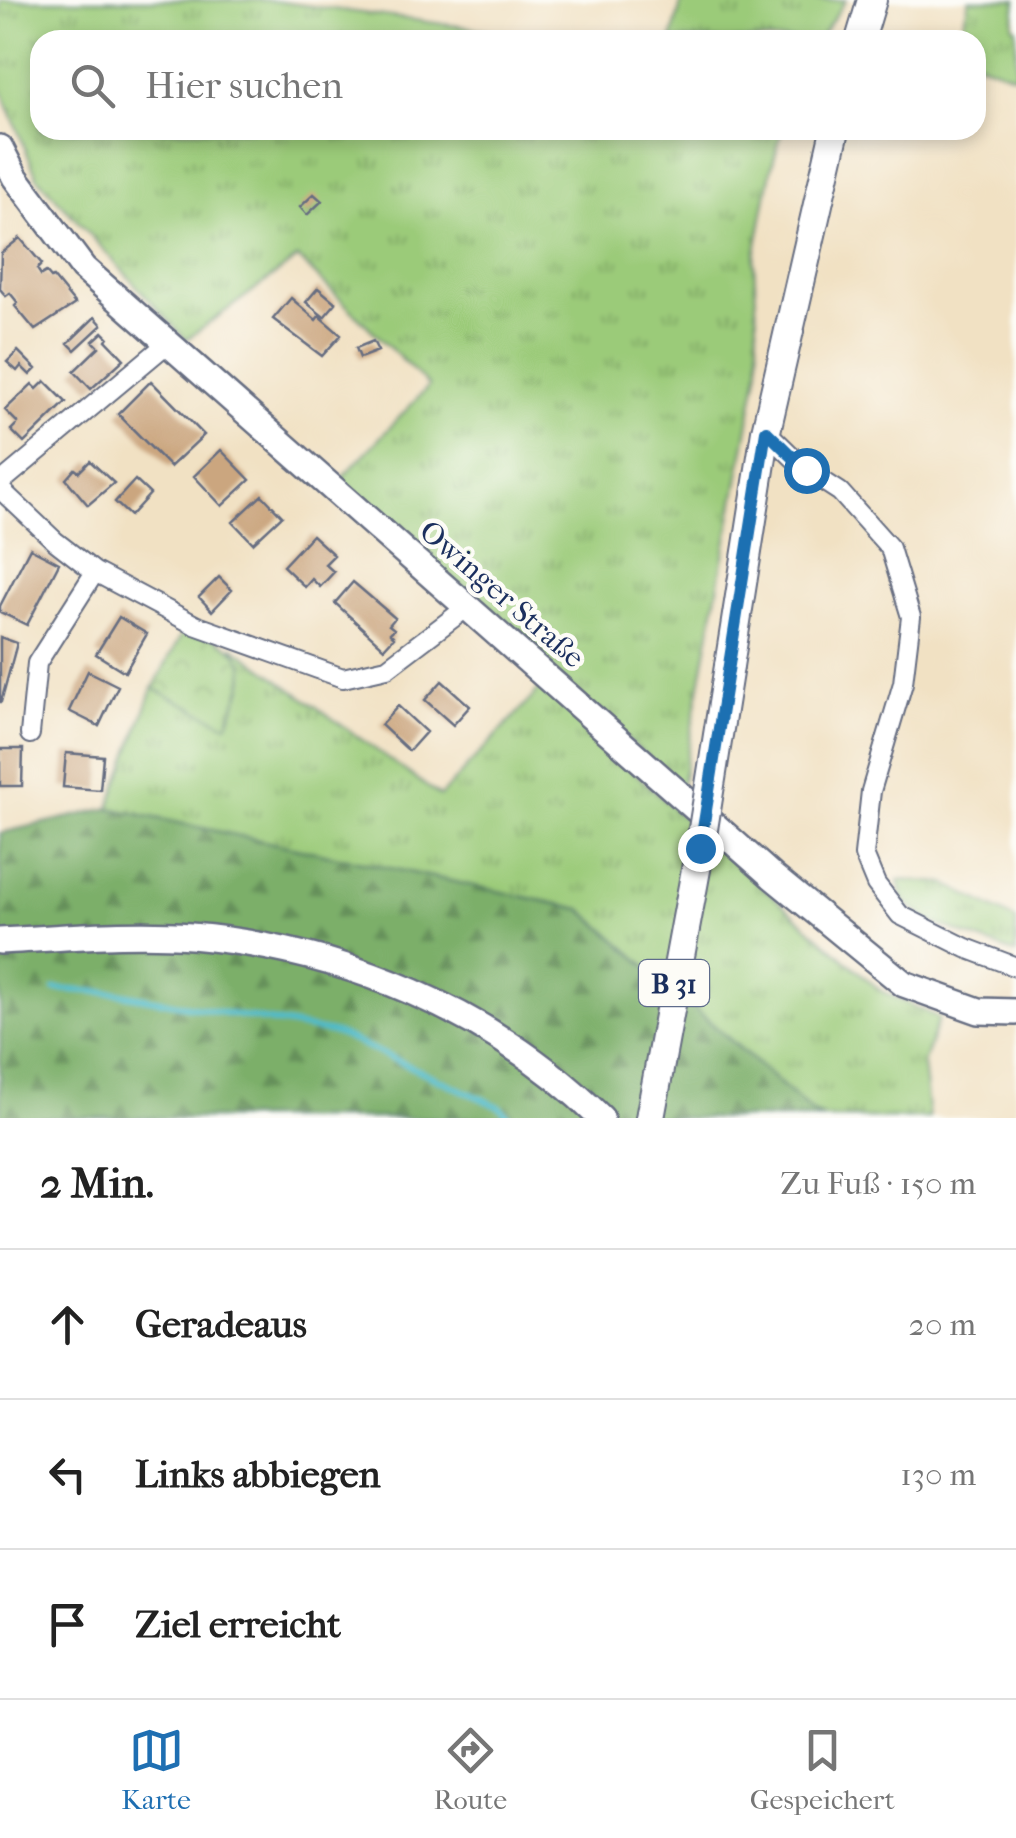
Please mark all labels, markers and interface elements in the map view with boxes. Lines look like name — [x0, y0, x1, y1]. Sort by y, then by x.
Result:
search box — [30, 30, 986, 140]
icon: search — [65, 58, 120, 113]
text: Hier suchen — [145, 63, 343, 108]
route start — [784, 448, 830, 494]
street label: Owinger Straße — [412, 513, 591, 675]
route end — [678, 826, 724, 872]
road number: B 31 — [639, 960, 709, 1006]
text: 2 Min. — [40, 1159, 154, 1208]
text: Zu Fuß · 150 m — [780, 1165, 976, 1202]
icon: ahead — [40, 1297, 95, 1352]
text: Geradeaus — [135, 1302, 307, 1347]
text: 20 m — [908, 1306, 976, 1343]
icon: left — [40, 1447, 95, 1502]
text: Links abbiegen — [135, 1452, 381, 1497]
text: 130 m — [900, 1456, 976, 1493]
icon: arrive — [40, 1597, 95, 1652]
text: Ziel erreicht — [135, 1602, 341, 1647]
tab: Karte — [121, 1723, 191, 1816]
tab: Route — [434, 1723, 507, 1816]
tab: Gespeichert — [750, 1723, 895, 1816]

